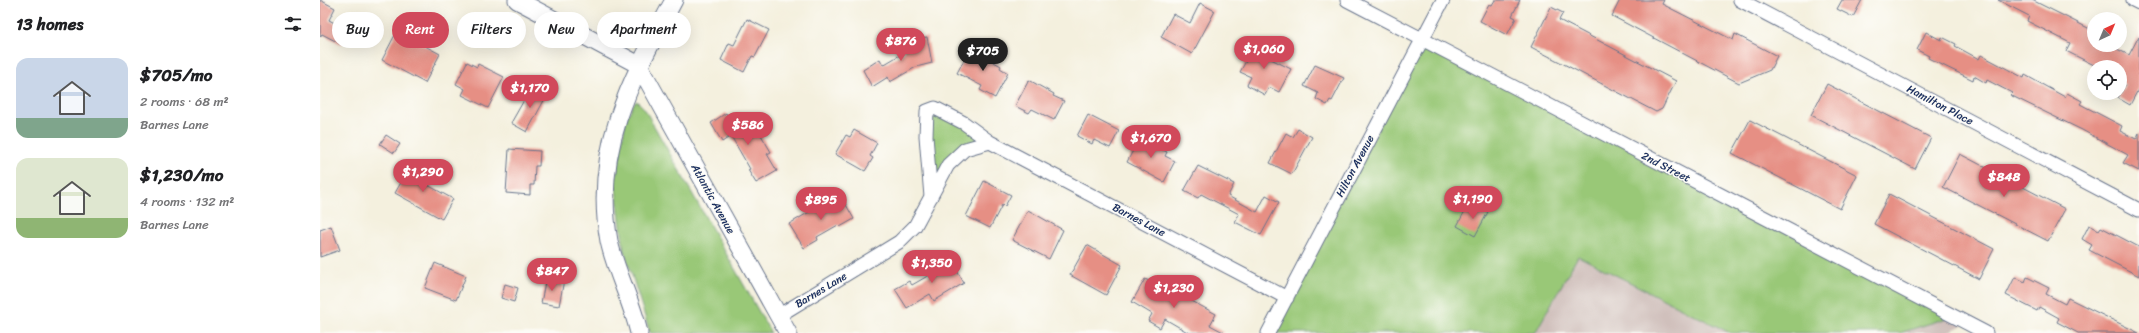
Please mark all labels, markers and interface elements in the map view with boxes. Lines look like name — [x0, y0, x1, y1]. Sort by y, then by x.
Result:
text: 13 homes — [16, 9, 83, 39]
chip: Buy — [332, 12, 384, 48]
chip: Rent — [392, 12, 449, 48]
chip: Filters — [457, 12, 526, 48]
chip: New — [534, 12, 589, 48]
chip: Apartment — [597, 12, 691, 48]
north arrow — [2087, 12, 2127, 52]
map controls — [2087, 12, 2127, 100]
icon: filters — [282, 13, 304, 35]
pin: $876 — [877, 28, 925, 62]
text: $876 — [885, 29, 917, 52]
pin: $1,060 — [1231, 36, 1297, 70]
text: $1,060 — [1243, 37, 1285, 60]
pin: $705 — [959, 38, 1007, 72]
text: $705 — [967, 39, 999, 62]
text: $705/mo — [140, 60, 212, 90]
button: locate — [2087, 60, 2127, 100]
icon: home — [48, 74, 96, 122]
pin: $1,170 — [497, 75, 563, 109]
text: $1,170 — [510, 76, 550, 99]
street label: Hamilton Place — [1903, 79, 1977, 131]
text: 2 rooms · 68 m² — [140, 90, 229, 113]
pin: $586 — [724, 112, 772, 146]
text: Barnes Lane — [140, 113, 209, 136]
text: $586 — [732, 113, 764, 136]
pin: $1,670 — [1118, 125, 1184, 159]
text: $1,670 — [1131, 126, 1171, 149]
street label: Hilton Avenue — [1331, 131, 1380, 201]
street label: 2nd Street — [1638, 147, 1694, 188]
pin: $1,290 — [390, 159, 456, 193]
street label: Atlantic Avenue — [685, 159, 740, 238]
text: $1,230/mo — [140, 160, 223, 190]
text: $1,290 — [402, 160, 444, 183]
pin: $848 — [1980, 164, 2028, 198]
text: $848 — [1988, 165, 2020, 188]
icon: home — [48, 174, 96, 222]
pin: $1,190 — [1440, 186, 1506, 220]
pin: $895 — [797, 187, 845, 221]
text: $1,190 — [1453, 187, 1493, 210]
text: $895 — [805, 188, 837, 211]
text: 4 rooms · 132 m² — [140, 190, 234, 213]
street label: Barnes Lane — [1109, 198, 1169, 242]
text: Barnes Lane — [140, 213, 209, 236]
pin: $1,350 — [899, 250, 965, 284]
text: $1,350 — [911, 251, 953, 274]
pin: $847 — [528, 258, 576, 292]
text: $847 — [536, 259, 568, 282]
street label: Barnes Lane — [791, 267, 851, 313]
pin: $1,230 — [1141, 275, 1207, 309]
text: $1,230 — [1154, 276, 1194, 299]

